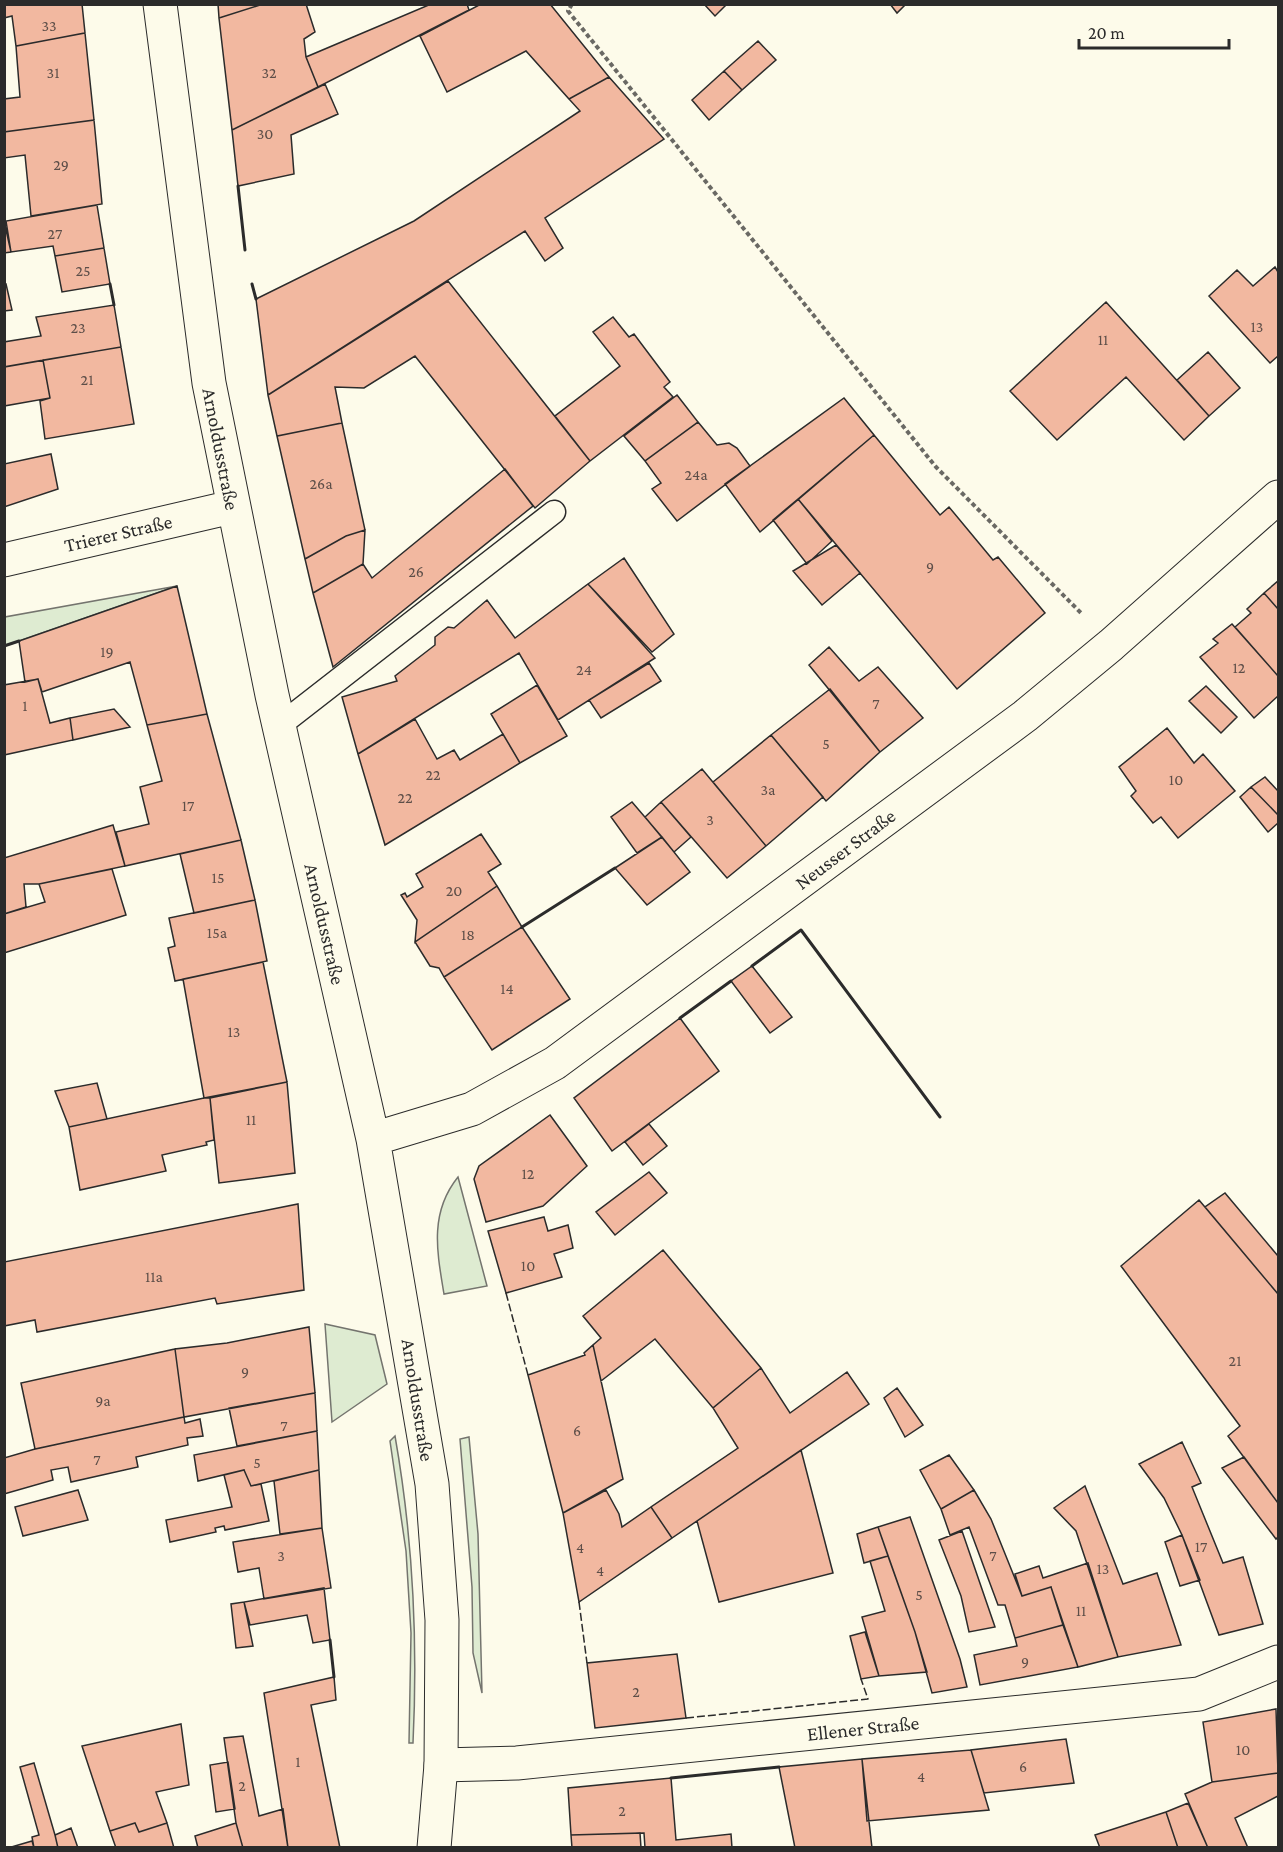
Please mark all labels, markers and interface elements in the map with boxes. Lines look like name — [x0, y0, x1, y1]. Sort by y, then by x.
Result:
scale bar — [1079, 12, 1229, 50]
house number: 33 — [41, 17, 57, 34]
text: 20 m — [1088, 23, 1125, 43]
house number: 31 — [47, 64, 59, 81]
house number: 32 — [261, 64, 277, 81]
house number: 30 — [257, 125, 273, 142]
house number: 29 — [53, 156, 69, 173]
house number: 27 — [48, 225, 63, 242]
house number: 25 — [75, 262, 91, 279]
house number: 13 — [1251, 318, 1263, 335]
house number: 23 — [70, 319, 86, 336]
house number: 11 — [1098, 331, 1108, 348]
house number: 21 — [81, 371, 93, 388]
street label: Arnoldusstraße — [198, 386, 244, 512]
house number: 24a — [684, 466, 708, 483]
house number: 26a — [309, 475, 333, 492]
street label: Trierer Straße — [62, 510, 174, 556]
house number: 9 — [926, 558, 934, 575]
house number: 26 — [408, 563, 424, 580]
house number: 19 — [100, 643, 114, 660]
house number: 12 — [1233, 659, 1246, 676]
house number: 24 — [576, 661, 592, 678]
house number: 7 — [872, 695, 880, 712]
house number: 1 — [22, 697, 28, 714]
house number: 5 — [822, 735, 830, 752]
house number: 22 — [425, 766, 441, 783]
house number: 10 — [1169, 771, 1183, 788]
house number: 3a — [761, 781, 776, 798]
house number: 22 — [397, 789, 413, 806]
house number: 17 — [182, 797, 195, 814]
street label: Neusser Straße — [791, 804, 900, 894]
house number: 3 — [706, 811, 714, 828]
street label: Arnoldusstraße — [300, 861, 350, 987]
house number: 15 — [212, 869, 224, 886]
house number: 20 — [446, 882, 462, 899]
house number: 15a — [207, 924, 228, 941]
house number: 18 — [461, 926, 475, 943]
house number: 14 — [500, 980, 514, 997]
house number: 13 — [228, 1023, 240, 1040]
house number: 11 — [246, 1111, 256, 1128]
house number: 12 — [522, 1165, 535, 1182]
house number: 10 — [521, 1257, 535, 1274]
house number: 11a — [145, 1268, 164, 1285]
street label: Arnoldusstraße — [397, 1337, 439, 1463]
house number: 21 — [1229, 1352, 1241, 1369]
house number: 9 — [241, 1363, 249, 1380]
house number: 9a — [95, 1392, 111, 1409]
house number: 7 — [280, 1417, 288, 1434]
house number: 6 — [573, 1422, 581, 1439]
house number: 7 — [93, 1451, 101, 1468]
house number: 5 — [253, 1454, 261, 1471]
house number: 17 — [1195, 1538, 1208, 1555]
house number: 4 — [576, 1539, 584, 1556]
house number: 3 — [277, 1547, 285, 1564]
house number: 7 — [989, 1547, 997, 1564]
house number: 13 — [1097, 1560, 1109, 1577]
house number: 4 — [596, 1562, 604, 1579]
house number: 5 — [915, 1586, 923, 1603]
house number: 11 — [1076, 1602, 1086, 1619]
house number: 9 — [1021, 1653, 1029, 1670]
house number: 2 — [632, 1683, 640, 1700]
street label: Ellener Straße — [806, 1711, 920, 1745]
house number: 10 — [1236, 1741, 1250, 1758]
house number: 1 — [295, 1753, 301, 1770]
house number: 6 — [1019, 1758, 1027, 1775]
house number: 4 — [917, 1768, 925, 1785]
house number: 2 — [238, 1777, 246, 1794]
house number: 2 — [618, 1802, 626, 1819]

